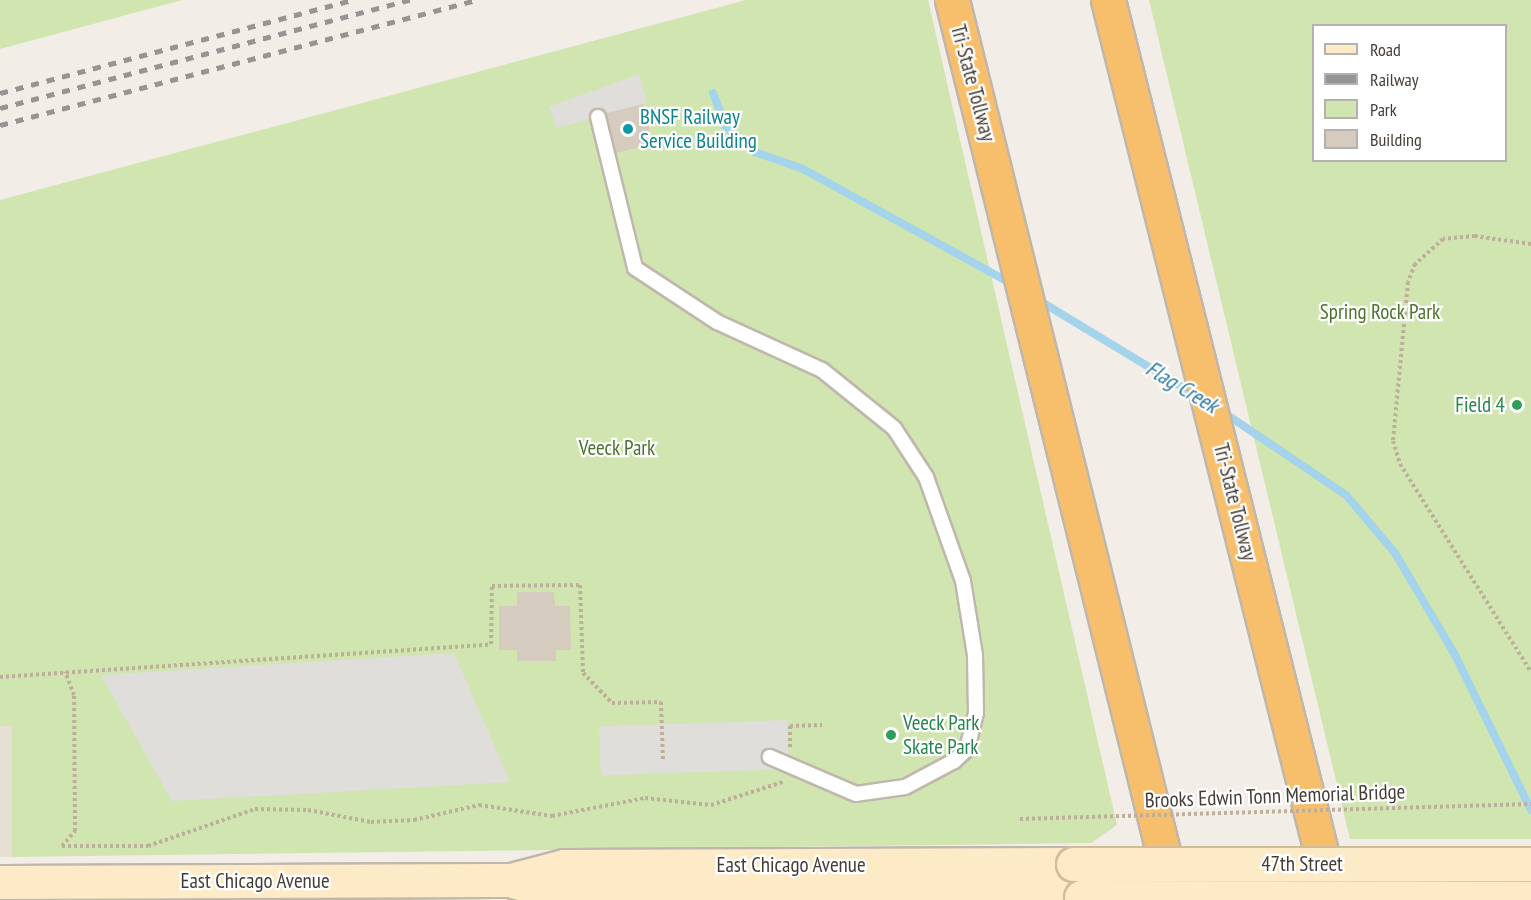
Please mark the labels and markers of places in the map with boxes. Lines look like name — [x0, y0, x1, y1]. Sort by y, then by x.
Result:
place label: BNSF Railway Service Building — [640, 104, 757, 154]
marker: BNSF Railway Service Building — [621, 122, 635, 136]
place label: Field 4 — [1455, 392, 1505, 418]
marker: Field 4 — [1510, 398, 1524, 412]
place label: Veeck Park Skate Park — [903, 710, 980, 760]
marker: Veeck Park Skate Park — [884, 728, 898, 742]

